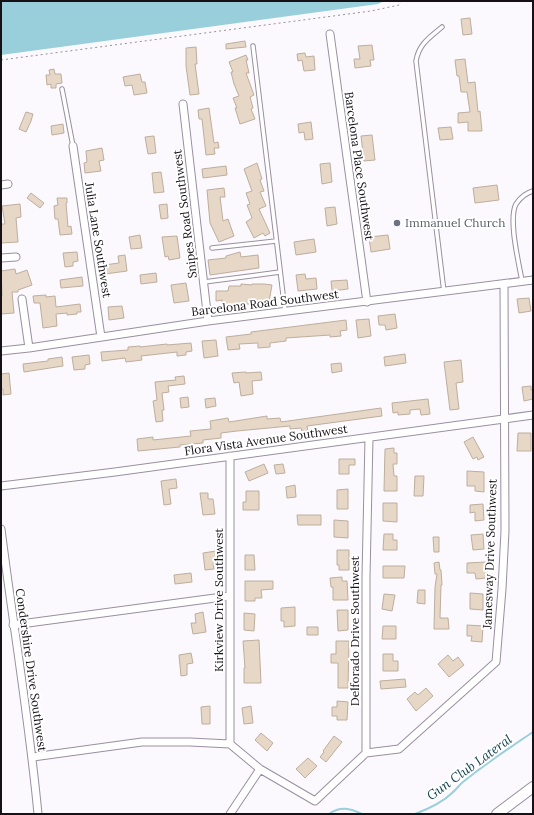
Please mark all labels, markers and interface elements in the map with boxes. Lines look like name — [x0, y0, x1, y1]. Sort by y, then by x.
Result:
street label: Barcelona Place Southwest — [342, 91, 377, 242]
street label: Snipes Road Southwest — [169, 148, 200, 279]
street label: Julia Lane Southwest — [82, 180, 115, 299]
place label: Immanuel Church — [405, 215, 505, 230]
marker: Immanuel Church — [392, 218, 402, 228]
street label: Barcelona Road Southwest — [190, 286, 340, 319]
street label: Flora Vista Avenue Southwest — [183, 421, 349, 458]
street label: Jamesway Drive Southwest — [479, 478, 500, 630]
street label: Kirkview Drive Southwest — [211, 528, 226, 672]
street label: Delforado Drive Southwest — [347, 555, 362, 706]
street label: Condershire Drive Southwest — [13, 587, 50, 753]
water label: Gun Club Lateral — [423, 731, 516, 804]

